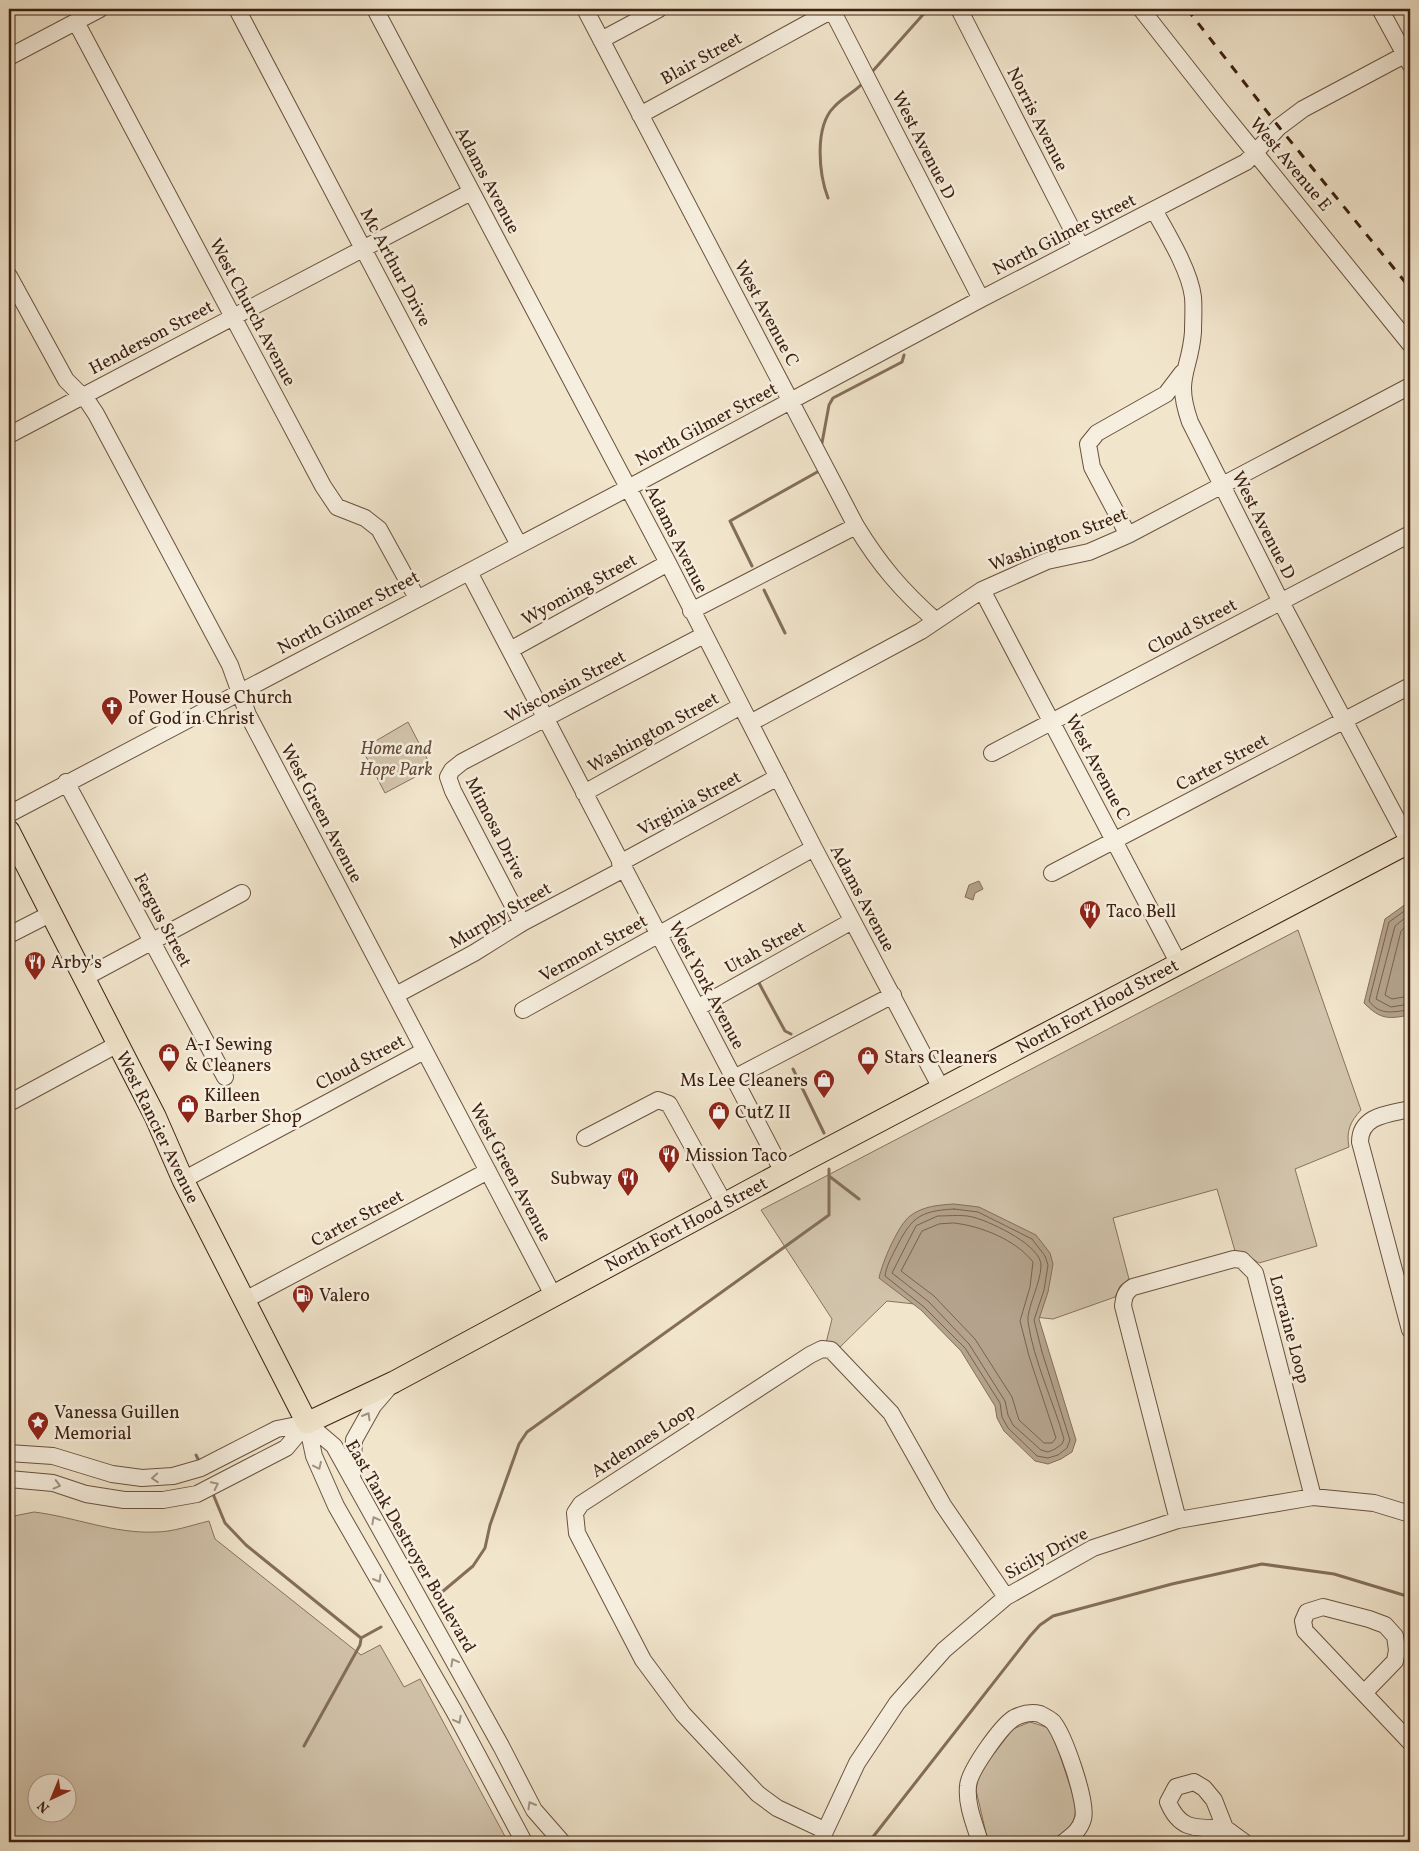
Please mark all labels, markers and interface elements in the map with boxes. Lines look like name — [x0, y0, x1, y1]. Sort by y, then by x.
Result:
street label: Blair Street — [657, 27, 747, 92]
street label: Norris Avenue — [1000, 63, 1074, 176]
street label: West Avenue D — [885, 87, 961, 204]
street label: West Avenue E — [1243, 112, 1337, 218]
street label: Adams Avenue — [448, 123, 525, 238]
street label: North Gilmer Street — [989, 188, 1141, 282]
street label: Mc Arthur Drive — [353, 204, 436, 331]
street label: West Church Avenue — [202, 235, 301, 391]
street label: West Avenue C — [727, 256, 804, 371]
street label: Henderson Street — [85, 295, 218, 382]
street label: North Gilmer Street — [631, 377, 782, 473]
street label: West Avenue D — [1225, 467, 1301, 584]
street label: Adams Avenue — [638, 482, 713, 598]
street label: Washington Street — [986, 502, 1132, 578]
street label: Wyoming Street — [517, 548, 642, 632]
street label: North Gilmer Street — [273, 565, 424, 661]
street label: Cloud Street — [1144, 593, 1242, 661]
street label: Wisconsin Street — [501, 645, 631, 730]
place label: Power House Church of God in Christ — [128, 686, 293, 732]
street label: Washington Street — [583, 687, 724, 780]
church icon: Power House Church of God in Christ — [100, 695, 124, 726]
street label: West Avenue C — [1058, 710, 1135, 825]
street label: Carter Street — [1172, 729, 1273, 798]
park label: Home and Hope Park — [359, 737, 433, 783]
street label: West Green Avenue — [274, 740, 368, 887]
street label: Virginia Street — [633, 766, 746, 843]
street label: Mimosa Drive — [458, 773, 531, 884]
street label: Adams Avenue — [823, 841, 900, 956]
street label: Fergus Street — [126, 869, 197, 972]
street label: Murphy Street — [445, 877, 556, 956]
restaurant icon: Taco Bell — [1078, 899, 1102, 930]
place label: Taco Bell — [1106, 900, 1176, 925]
street label: Vermont Street — [535, 909, 652, 989]
street label: Utah Street — [721, 916, 811, 981]
street label: West York Avenue — [661, 917, 750, 1054]
restaurant icon: Arby's — [23, 950, 47, 981]
place label: Arby's — [51, 951, 102, 976]
street label: North Fort Hood Street — [1012, 954, 1183, 1061]
street label: Cloud Street — [312, 1029, 410, 1097]
place label: A-1 Sewing & Cleaners — [185, 1033, 272, 1079]
shop icon: A-1 Sewing & Cleaners — [157, 1042, 181, 1073]
shop icon: Stars Cleaners — [856, 1045, 880, 1076]
place label: Stars Cleaners — [884, 1046, 997, 1071]
street label: West Rancier Avenue — [109, 1047, 204, 1208]
shop icon: Ms Lee Cleaners — [812, 1068, 836, 1099]
place label: Ms Lee Cleaners — [680, 1069, 808, 1094]
place label: Killeen Barber Shop — [204, 1084, 302, 1130]
shop icon: Killeen Barber Shop — [176, 1093, 200, 1124]
street label: West Green Avenue — [463, 1099, 557, 1246]
shop icon: CutZ II — [707, 1100, 731, 1131]
place label: CutZ II — [735, 1101, 791, 1126]
restaurant icon: Mission Taco — [657, 1143, 681, 1174]
place label: Mission Taco — [685, 1144, 787, 1169]
restaurant icon: Subway — [616, 1166, 640, 1197]
place label: Subway — [550, 1167, 612, 1192]
street label: North Fort Hood Street — [601, 1172, 772, 1279]
street label: Carter Street — [307, 1185, 408, 1254]
street label: Lorraine Loop — [1262, 1272, 1315, 1386]
fuel station icon: Valero — [291, 1283, 315, 1314]
place label: Valero — [319, 1284, 370, 1309]
street label: Ardennes Loop — [587, 1398, 701, 1484]
place label: Vanessa Guillen Memorial — [54, 1401, 180, 1447]
place icon: Vanessa Guillen Memorial — [26, 1410, 50, 1441]
one-way arrow — [360, 1412, 370, 1421]
street label: East Tank Destroyer Boulevard — [338, 1436, 481, 1658]
one-way arrow — [312, 1461, 322, 1470]
one-way arrow — [151, 1472, 159, 1483]
one-way arrow — [52, 1479, 61, 1490]
one-way arrow — [210, 1481, 219, 1492]
one-way arrow — [371, 1516, 381, 1525]
street label: Sicily Drive — [1001, 1522, 1093, 1587]
one-way arrow — [372, 1574, 382, 1583]
one-way arrow — [451, 1658, 461, 1667]
one-way arrow — [452, 1715, 462, 1724]
north arrow — [28, 1774, 78, 1824]
text: N — [34, 1796, 54, 1817]
one-way arrow — [528, 1801, 538, 1810]

